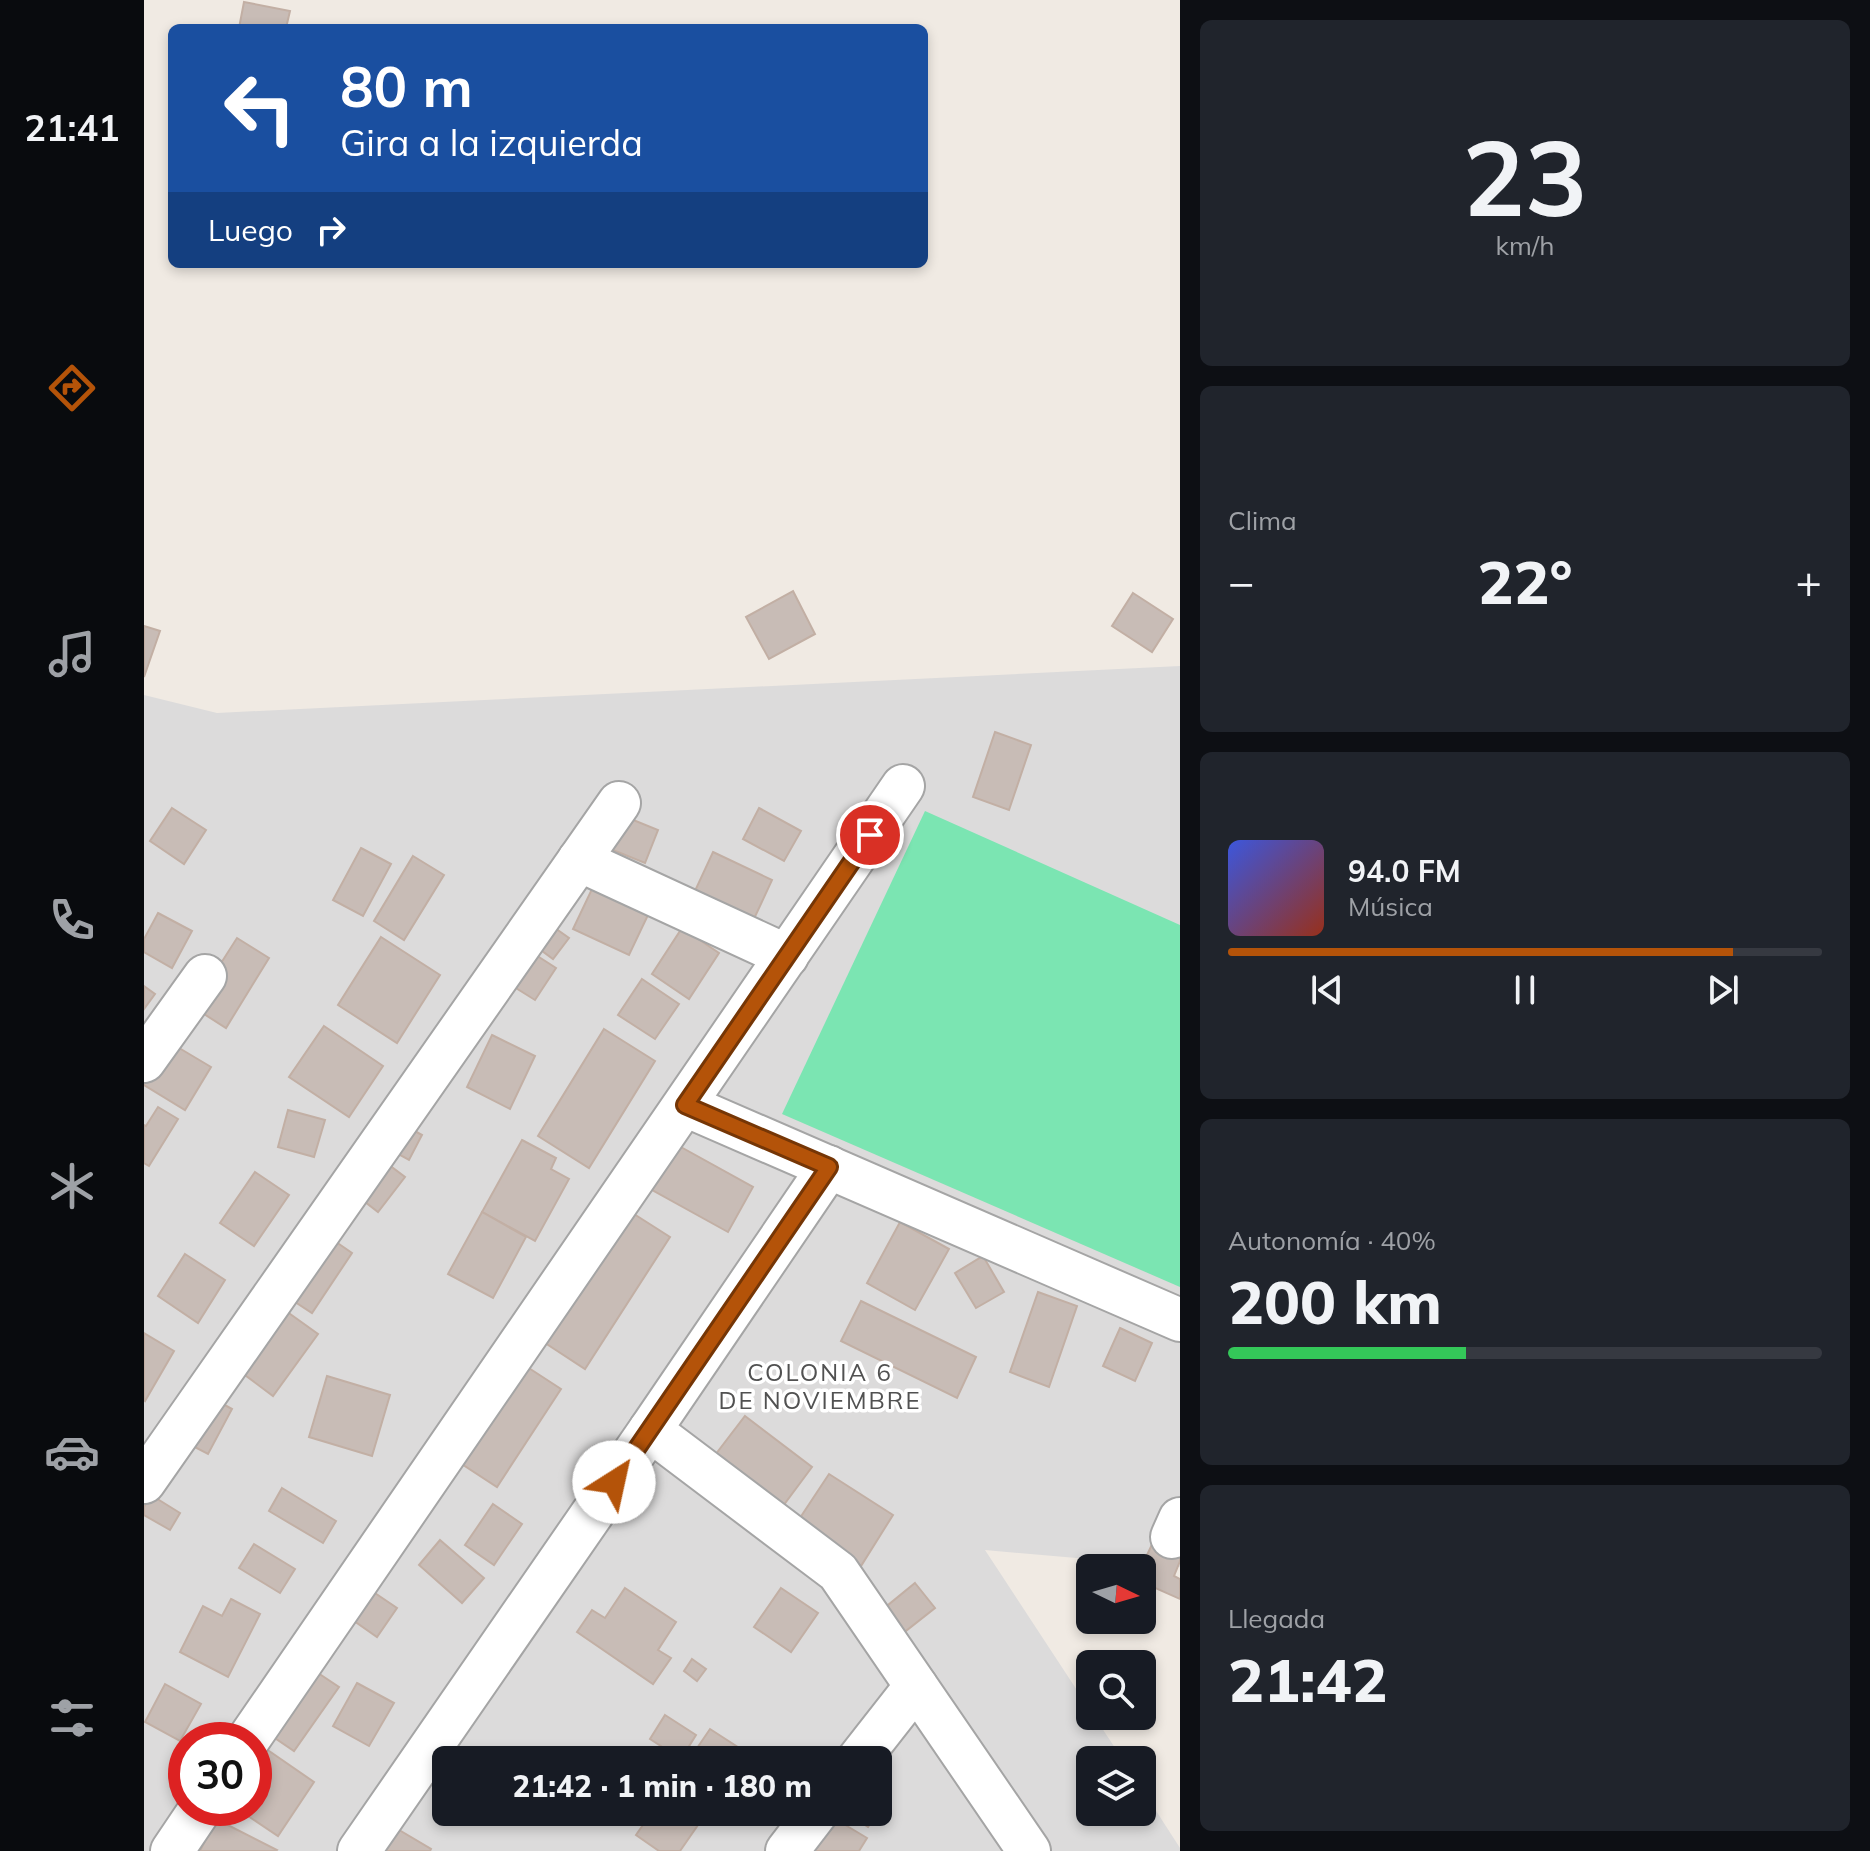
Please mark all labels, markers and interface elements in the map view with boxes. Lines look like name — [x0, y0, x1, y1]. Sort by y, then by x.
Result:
text: 80 m — [340, 51, 473, 121]
icon: left — [208, 56, 312, 160]
text: 21:41 — [24, 105, 120, 150]
text: 23 — [1463, 111, 1587, 242]
text: Gira a la izquierda — [340, 120, 643, 165]
icon: right — [309, 208, 353, 252]
text: Luego — [208, 211, 293, 249]
text: km/h — [1496, 229, 1554, 262]
icon: directions — [44, 360, 100, 416]
text: Clima — [1228, 504, 1297, 537]
text: 22° — [1477, 544, 1573, 619]
text: − — [1228, 554, 1254, 609]
text: + — [1796, 554, 1822, 609]
icon: music — [44, 626, 100, 682]
pin — [836, 801, 904, 869]
icon: arrive — [848, 813, 892, 857]
text: 94.0 FM — [1348, 852, 1461, 890]
text: Música — [1348, 890, 1433, 923]
icon: phone — [44, 892, 100, 948]
icon: previous — [1305, 968, 1349, 1012]
icon: pause — [1503, 968, 1547, 1012]
icon: next — [1701, 968, 1745, 1012]
icon: climate — [44, 1158, 100, 1214]
text: Autonomía · 40% — [1228, 1224, 1436, 1257]
text: 200 km — [1228, 1264, 1442, 1339]
district label: COLONIA 6 DE NOVIEMBRE — [718, 1357, 922, 1415]
icon: car — [44, 1424, 100, 1480]
position arrow — [572, 1440, 656, 1524]
north arrow — [1076, 1554, 1156, 1634]
map controls — [1076, 1554, 1156, 1826]
text: Llegada — [1228, 1602, 1325, 1635]
text: 21:42 — [1228, 1642, 1388, 1717]
button: search — [1076, 1650, 1156, 1730]
icon: filters — [44, 1690, 100, 1746]
speed limit sign: 30 — [168, 1722, 272, 1826]
button: layers — [1076, 1746, 1156, 1826]
text: 21:42 · 1 min · 180 m — [512, 1767, 812, 1805]

